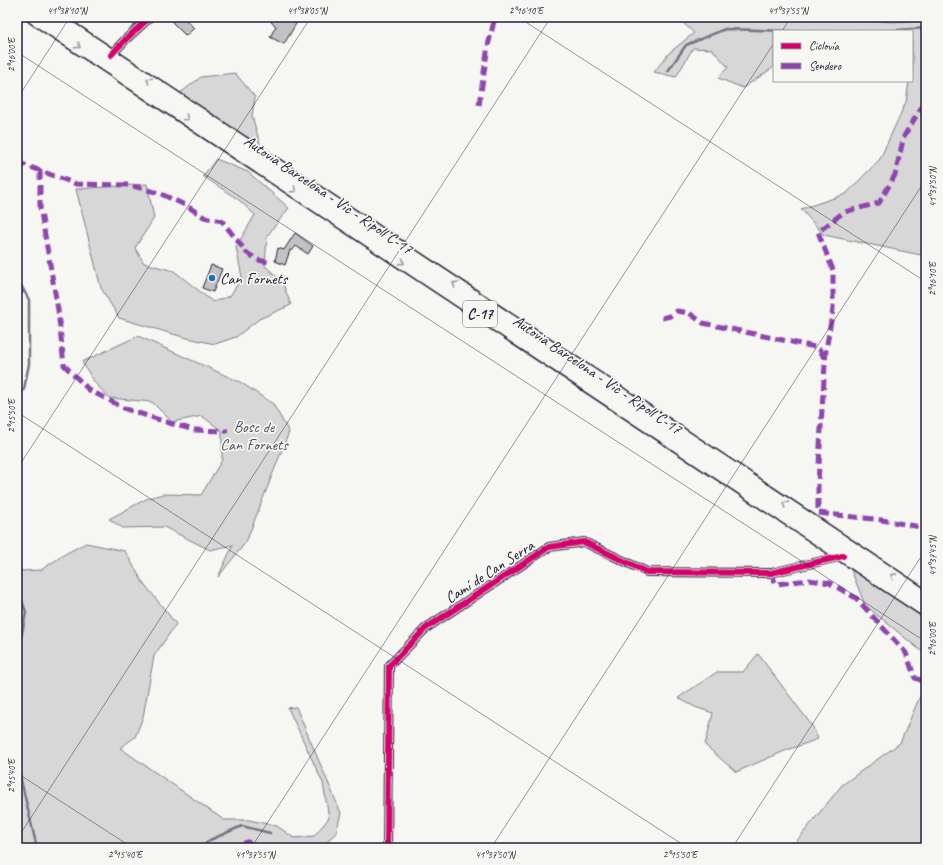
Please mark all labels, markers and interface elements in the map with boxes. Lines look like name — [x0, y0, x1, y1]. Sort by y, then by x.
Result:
text: 41°38'10"N — [47, 4, 89, 17]
text: 41°38'05"N — [287, 4, 329, 17]
text: 2°16'10"E — [509, 4, 545, 17]
text: 41°37'55"N — [768, 4, 810, 17]
legend — [773, 30, 913, 82]
text: 2°16'00"E — [5, 36, 18, 72]
text: Ciclovía — [809, 38, 840, 54]
one-way arrow — [73, 42, 80, 49]
text: Sendero — [809, 58, 842, 74]
one-way arrow — [146, 78, 153, 85]
one-way arrow — [182, 113, 189, 121]
street label: Autovia Barcelona - Vic - Ripoll C-17 — [240, 131, 417, 259]
text: 41°37'50"N — [926, 165, 939, 207]
one-way arrow — [290, 185, 297, 193]
one-way arrow — [398, 257, 405, 265]
text: 2°16'10"E — [926, 260, 939, 296]
place label: Can Fornets — [220, 269, 289, 289]
marker: Can Fornets — [207, 273, 217, 283]
one-way arrow — [453, 282, 460, 289]
road number: C-17 — [463, 301, 497, 327]
street label: Autovia Barcelona - Vic - Ripoll C-17 — [509, 311, 686, 439]
text: 2°15'50"E — [5, 397, 18, 433]
park label: Bosc de Can Fornets — [220, 417, 289, 455]
one-way arrow — [782, 501, 789, 509]
text: 41°37'45"N — [926, 534, 939, 576]
street label: Camí de Can Serra — [441, 535, 539, 608]
one-way arrow — [891, 573, 898, 580]
text: 2°16'00"E — [926, 620, 939, 656]
text: 2°15'40"E — [5, 757, 18, 793]
text: 2°15'40"E — [108, 848, 144, 861]
text: 41°37'55"N — [235, 848, 277, 861]
text: 41°37'50"N — [475, 848, 517, 861]
text: 2°15'50"E — [663, 848, 699, 861]

